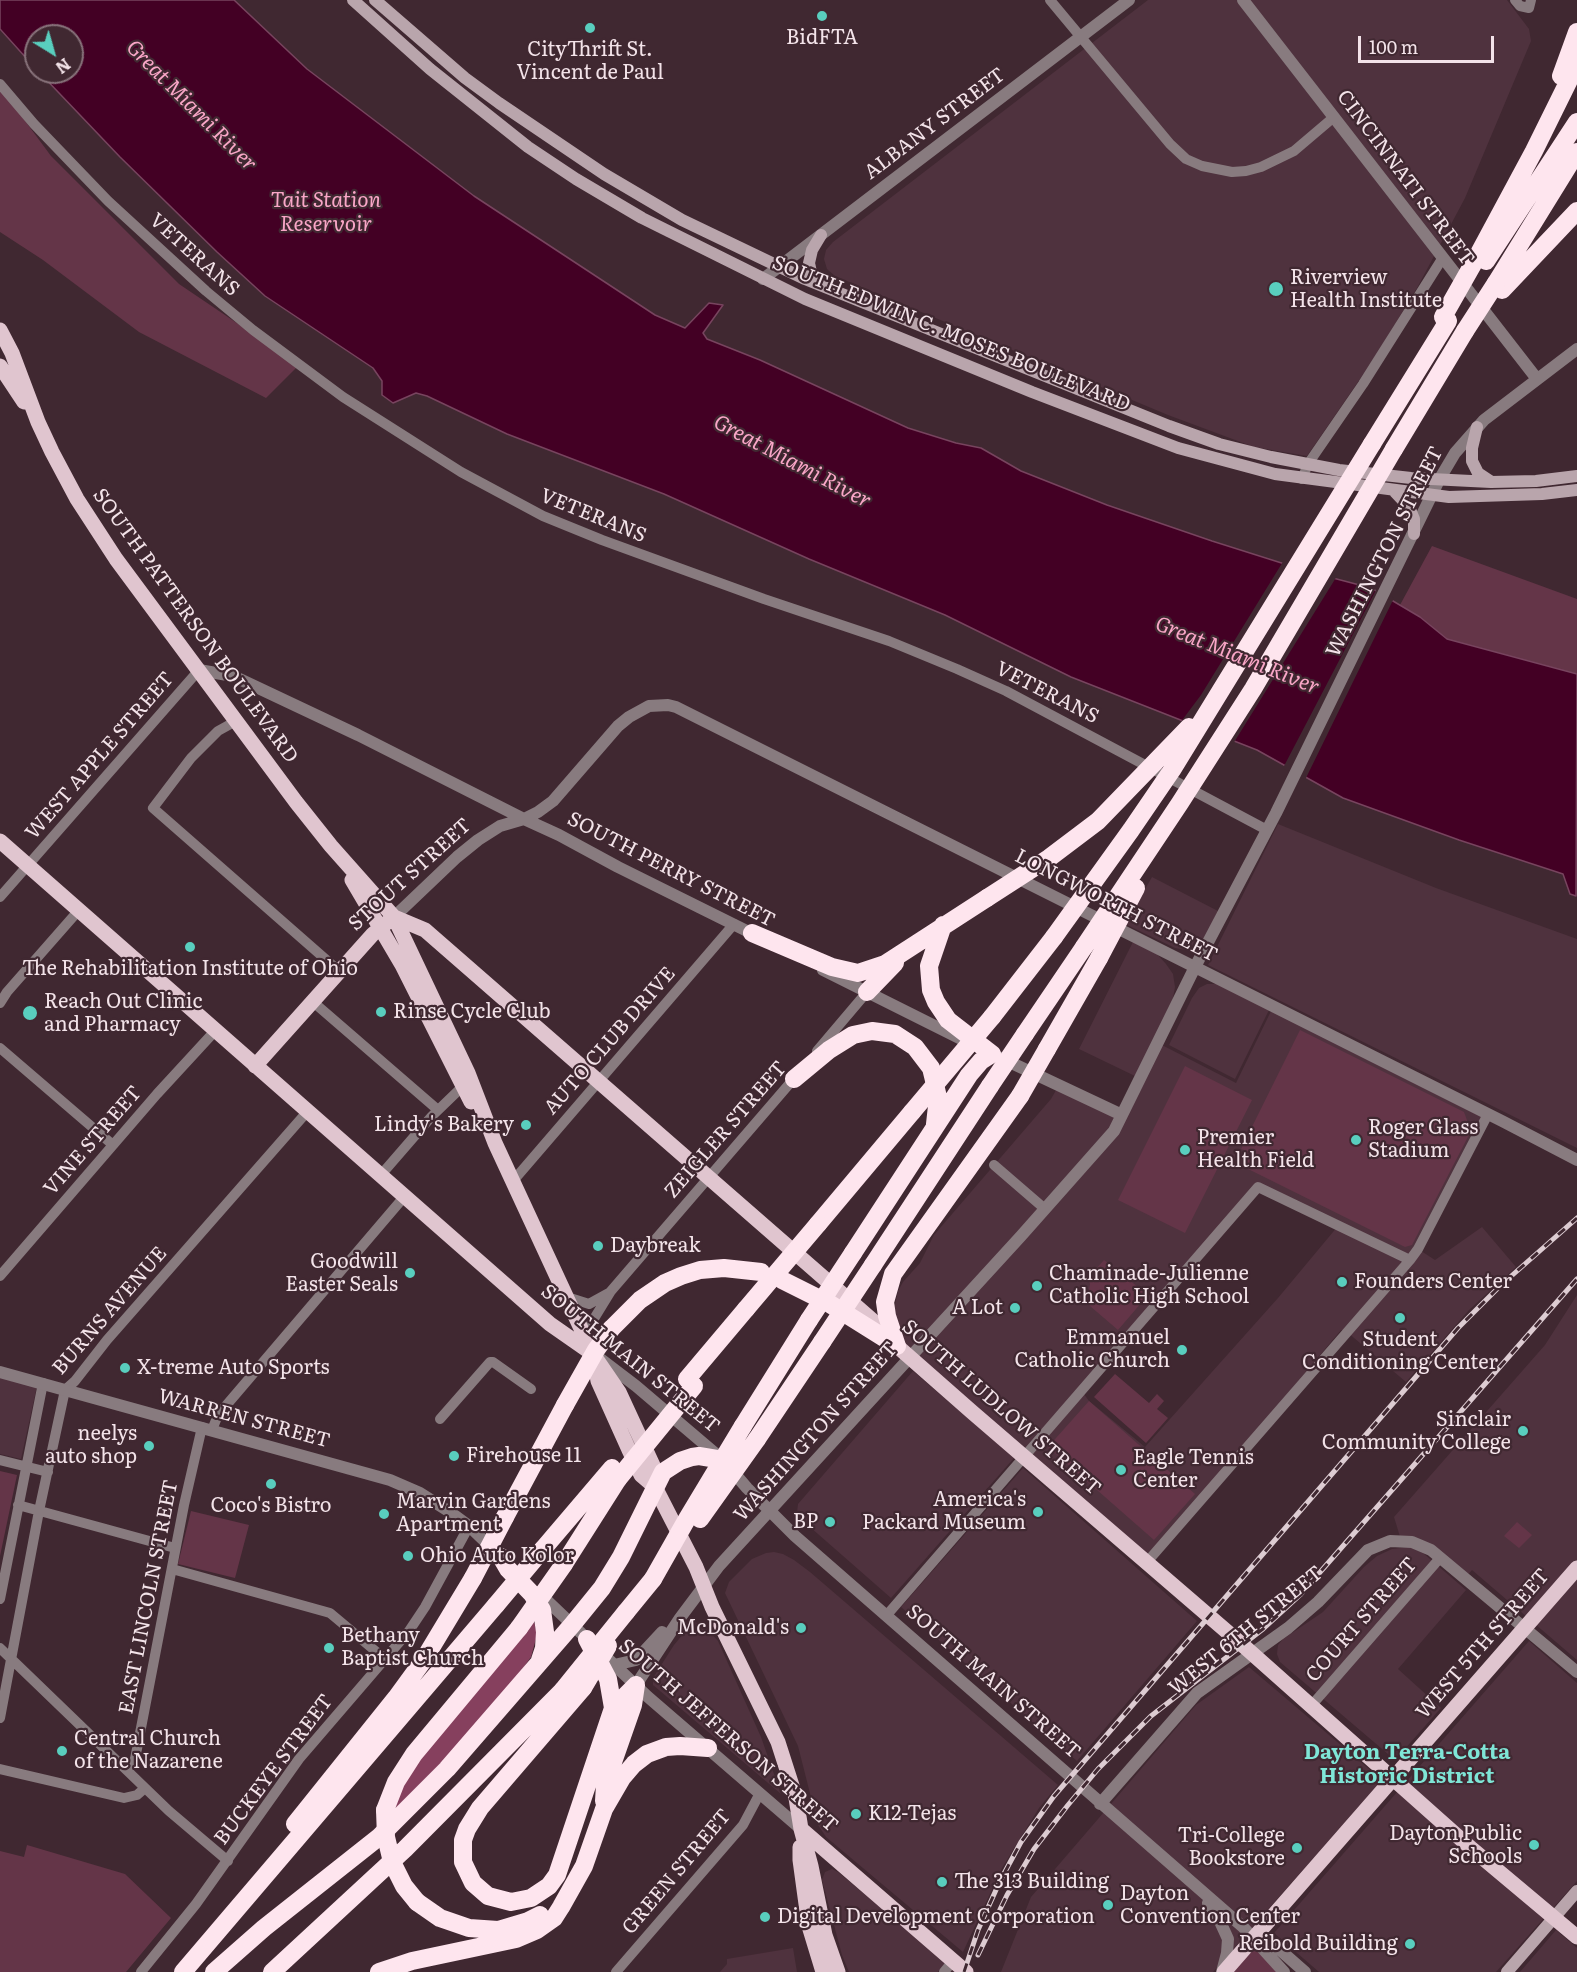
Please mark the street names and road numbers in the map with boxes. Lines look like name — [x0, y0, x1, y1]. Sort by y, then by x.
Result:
street label: ALBANY STREET — [860, 63, 1010, 185]
street label: CINCINNATI STREET — [1331, 86, 1479, 270]
street label: VETERANS — [144, 209, 244, 301]
street label: SOUTH EDWIN C. MOSES BOULEVARD — [768, 251, 1134, 417]
street label: WASHINGTON STREET — [1321, 443, 1449, 661]
street label: SOUTH PATTERSON BOULEVARD — [87, 484, 303, 768]
street label: VETERANS — [536, 484, 650, 548]
street label: VETERANS — [992, 657, 1102, 729]
street label: WEST APPLE STREET — [21, 668, 179, 844]
street label: SOUTH PERRY STREET — [563, 807, 779, 933]
street label: STOUT STREET — [344, 814, 476, 936]
street label: LONGWORTH STREET — [1011, 844, 1221, 968]
street label: AUTO CLUB DRIVE — [539, 962, 681, 1120]
street label: ZEIGLER STREET — [660, 1057, 792, 1203]
street label: VINE STREET — [39, 1081, 147, 1201]
street label: BURNS AVENUE — [48, 1242, 172, 1380]
street label: SOUTH MAIN STREET — [536, 1280, 724, 1438]
street label: SOUTH LUDLOW STREET — [897, 1315, 1105, 1501]
street label: WASHINGTON STREET — [729, 1337, 903, 1527]
street label: WARREN STREET — [155, 1384, 333, 1454]
street label: EAST LINCOLN STREET — [115, 1478, 183, 1716]
street label: COURT STREET — [1301, 1553, 1423, 1687]
street label: WEST 6TH STREET — [1164, 1561, 1328, 1701]
street label: WEST 5TH STREET — [1411, 1564, 1555, 1724]
street label: SOUTH MAIN STREET — [901, 1600, 1085, 1764]
street label: SOUTH JEFFERSON STREET — [613, 1634, 843, 1838]
street label: BUCKEYE STREET — [210, 1690, 338, 1850]
street label: GREEN STREET — [618, 1804, 736, 1940]

